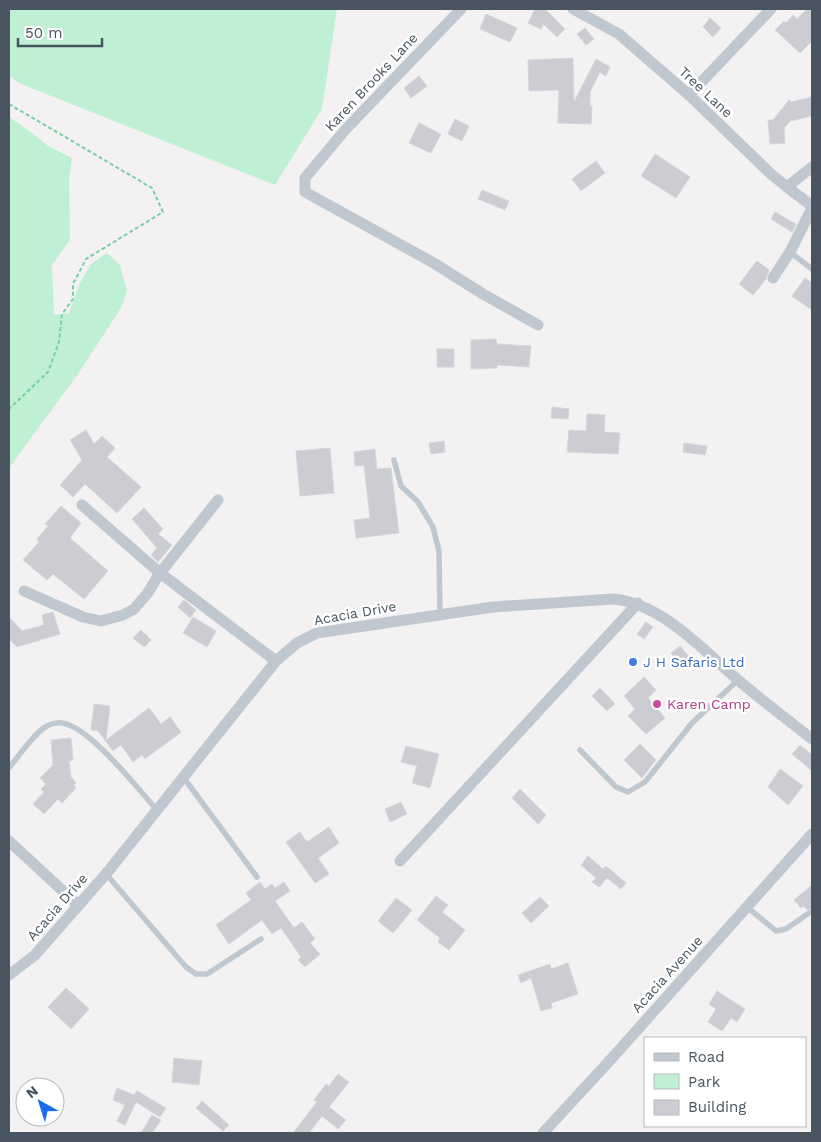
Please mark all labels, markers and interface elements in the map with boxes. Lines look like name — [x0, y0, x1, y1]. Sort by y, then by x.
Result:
scale bar — [18, 15, 101, 47]
text: 50 m — [25, 24, 62, 42]
street label: Karen Brooks Lane — [321, 30, 421, 134]
street label: Tree Lane — [676, 63, 736, 121]
street label: Acacia Drive — [312, 598, 398, 628]
place label: J H Safaris Ltd — [643, 654, 744, 670]
marker: J H Safaris Ltd — [627, 656, 639, 668]
place label: Karen Camp — [667, 696, 751, 712]
marker: Karen Camp — [651, 698, 663, 710]
street label: Acacia Drive — [24, 870, 90, 944]
street label: Acacia Avenue — [628, 932, 706, 1016]
legend — [644, 1037, 806, 1127]
text: Road — [688, 1048, 725, 1066]
text: Park — [688, 1073, 721, 1091]
north arrow — [15, 1077, 65, 1127]
text: N — [23, 1082, 41, 1101]
text: Building — [688, 1098, 746, 1116]

